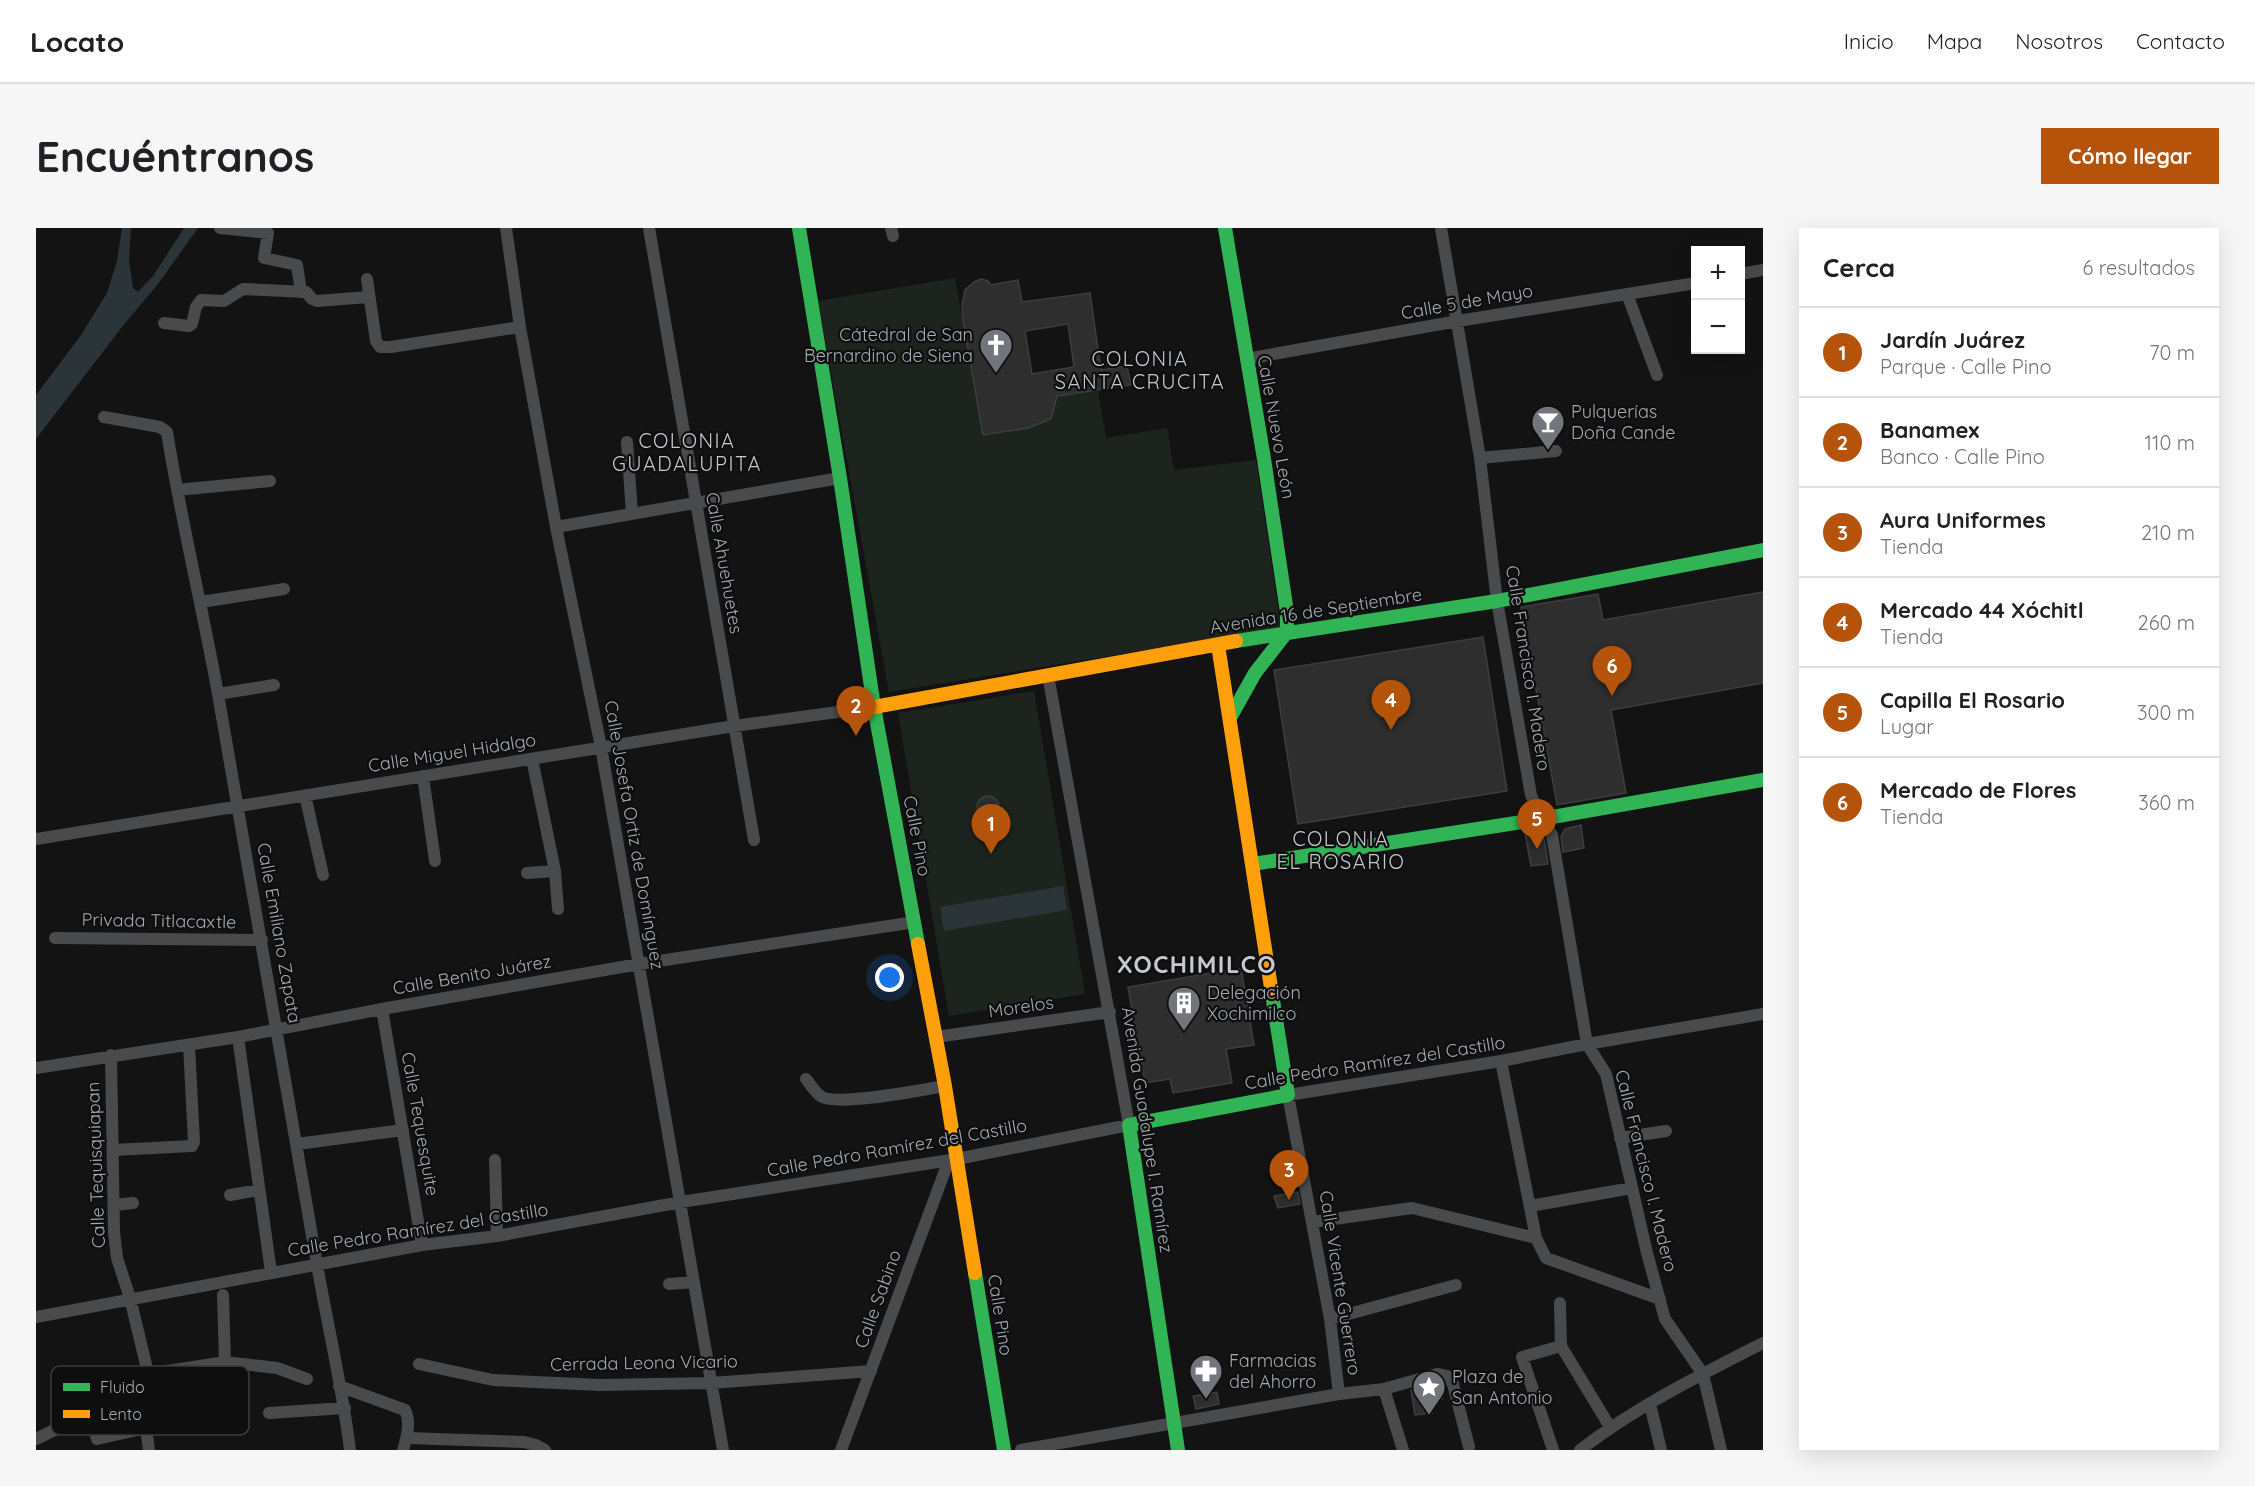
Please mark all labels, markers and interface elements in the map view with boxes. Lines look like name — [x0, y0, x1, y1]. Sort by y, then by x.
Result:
text: Locato — [30, 24, 124, 59]
text: Inicio — [1844, 28, 1894, 54]
text: Mapa — [1927, 28, 1982, 54]
text: Nosotros — [2015, 28, 2103, 54]
text: Contacto — [2136, 28, 2225, 54]
button: Cómo llegar — [2041, 128, 2219, 184]
text: Encuéntranos — [36, 130, 314, 183]
map controls — [1691, 246, 1745, 354]
button: + — [1691, 246, 1745, 300]
text: Cerca — [1823, 251, 1895, 284]
text: 6 resultados — [2082, 255, 2195, 280]
street label: Calle 5 de Mayo — [1399, 279, 1535, 324]
button: − — [1691, 300, 1745, 354]
place label: Cátedral de San Bernardino de Siena — [804, 323, 973, 367]
text: Jardín Juárez — [1880, 326, 2025, 354]
church icon: Cátedral de San Bernardino de Siena — [978, 327, 1014, 374]
text: 1 — [1839, 340, 1846, 365]
text: 70 m — [2149, 340, 2195, 365]
district label: COLONIA SANTA CRUCITA — [1055, 346, 1225, 394]
street label: Calle Nuevo León — [1253, 353, 1300, 501]
text: Parque · Calle Pino — [1880, 354, 2052, 379]
place label: Pulquerías Doña Cande — [1571, 400, 1675, 444]
bar icon: Pulquerías Doña Cande — [1530, 404, 1566, 451]
text: Banamex — [1880, 416, 1979, 444]
district label: COLONIA GUADALUPITA — [612, 428, 762, 476]
text: 2 — [1837, 430, 1848, 455]
text: 110 m — [2145, 430, 2195, 455]
text: Banco · Calle Pino — [1880, 444, 2045, 469]
street label: Calle Ahuehuetes — [701, 490, 748, 636]
text: Aura Uniformes — [1880, 506, 2046, 534]
text: 3 — [1837, 520, 1848, 545]
text: 210 m — [2141, 520, 2195, 545]
text: Tienda — [1880, 534, 1943, 559]
street label: Calle Francisco I. Madero — [1501, 564, 1556, 772]
street label: Avenida 16 de Septiembre — [1208, 582, 1424, 639]
text: Mercado 44 Xóchitl — [1880, 596, 2084, 624]
text: 4 — [1837, 610, 1848, 635]
text: 260 m — [2138, 610, 2195, 635]
text: Tienda — [1880, 624, 1943, 649]
pin: 6 — [1592, 646, 1632, 696]
pin: 4 — [1372, 680, 1410, 730]
pin: 2 — [836, 686, 876, 736]
text: Capilla El Rosario — [1880, 686, 2065, 714]
street label: Calle Josefa Ortiz de Domínguez — [599, 699, 670, 971]
text: 5 — [1837, 700, 1848, 725]
text: 300 m — [2137, 700, 2195, 725]
text: Lugar — [1880, 714, 1934, 739]
street label: Calle Miguel Hidalgo — [366, 728, 537, 777]
text: Mercado de Flores — [1880, 776, 2076, 804]
text: 6 — [1837, 790, 1848, 815]
text: 360 m — [2138, 790, 2195, 815]
street label: Calle Pino — [898, 794, 937, 878]
pin: 5 — [1518, 800, 1556, 849]
pin: 1 — [972, 804, 1010, 854]
text: Tienda — [1880, 804, 1943, 829]
district label: COLONIA EL ROSARIO — [1277, 826, 1405, 874]
street label: Calle Emiliano Zapata — [252, 841, 307, 1025]
street label: Privada Titlacaxtle — [82, 908, 236, 933]
street label: Calle Benito Juárez — [391, 949, 553, 1000]
district label: XOCHIMILCO — [1117, 949, 1277, 979]
your location — [875, 963, 904, 992]
place label: Delegación Xochimilco — [1207, 981, 1301, 1025]
building icon: Delegación Xochimilco — [1166, 985, 1202, 1032]
street label: Morelos — [987, 991, 1055, 1022]
street label: Avenida Guadalupe I. Ramírez — [1117, 1005, 1178, 1255]
street label: Calle Pedro Ramírez del Castillo — [1243, 1031, 1507, 1094]
street label: Calle Tequesquite — [397, 1050, 444, 1198]
street label: Calle Francisco I. Madero — [1610, 1067, 1683, 1274]
street label: Calle Tequisquiapan — [81, 1082, 110, 1249]
street label: Calle Pedro Ramírez del Castillo — [765, 1113, 1029, 1182]
pin: 3 — [1270, 1150, 1308, 1200]
street label: Calle Vicente Guerrero — [1315, 1189, 1366, 1377]
street label: Calle Pedro Ramírez del Castillo — [286, 1198, 550, 1261]
street label: Calle Sabino — [849, 1247, 906, 1351]
street label: Calle Pino — [983, 1273, 1018, 1357]
street label: Cerrada Leona Vicario — [550, 1349, 738, 1376]
place label: Farmacias del Ahorro — [1229, 1349, 1317, 1393]
pharmacy icon: Farmacias del Ahorro — [1188, 1353, 1224, 1400]
place label: Plaza de San Antonio — [1452, 1365, 1552, 1409]
legend — [51, 1366, 249, 1435]
place icon: Plaza de San Antonio — [1411, 1369, 1447, 1416]
text: Fluido — [100, 1377, 145, 1397]
text: Lento — [100, 1404, 142, 1424]

